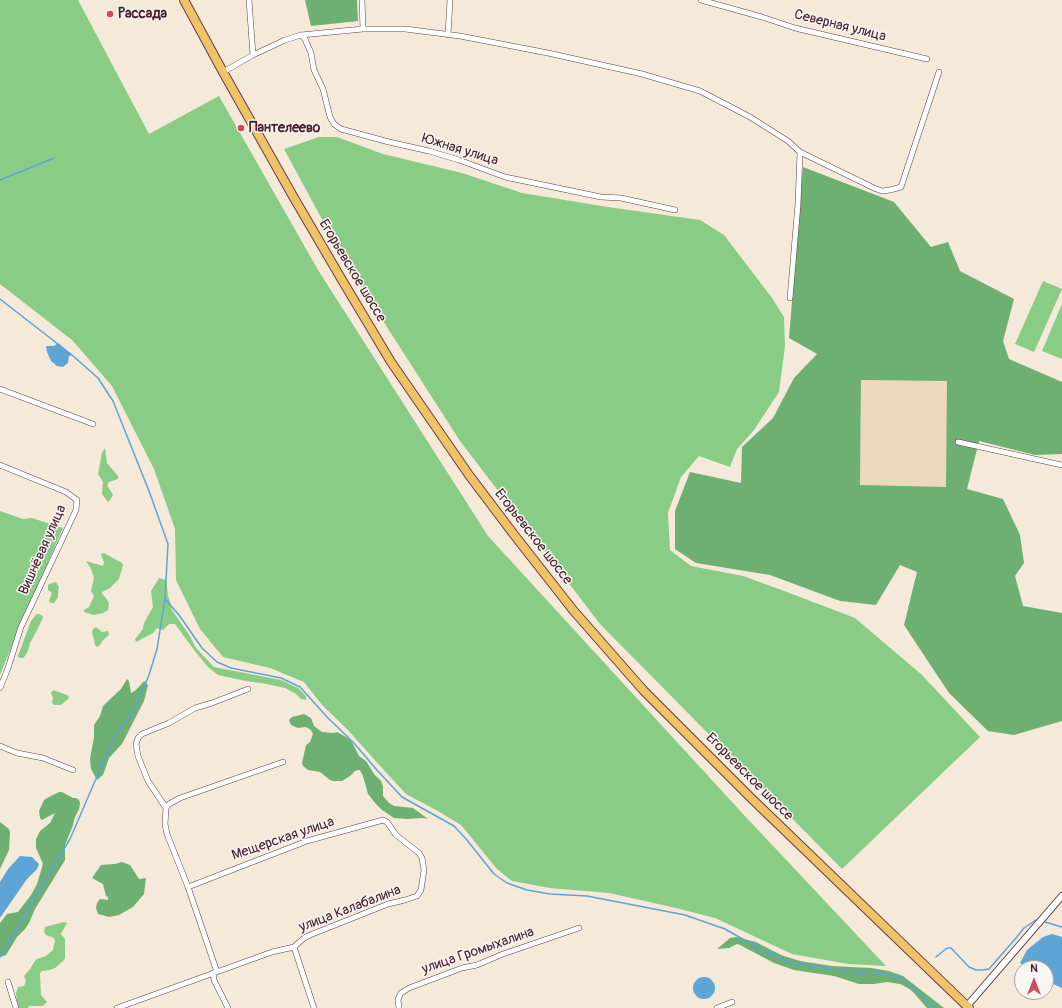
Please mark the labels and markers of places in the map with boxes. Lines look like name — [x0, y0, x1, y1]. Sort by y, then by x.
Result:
place label: Рассада — [118, 6, 167, 22]
marker: Рассада — [105, 9, 115, 19]
place label: Пантелеево — [249, 120, 320, 136]
marker: Пантелеево — [236, 123, 246, 133]

